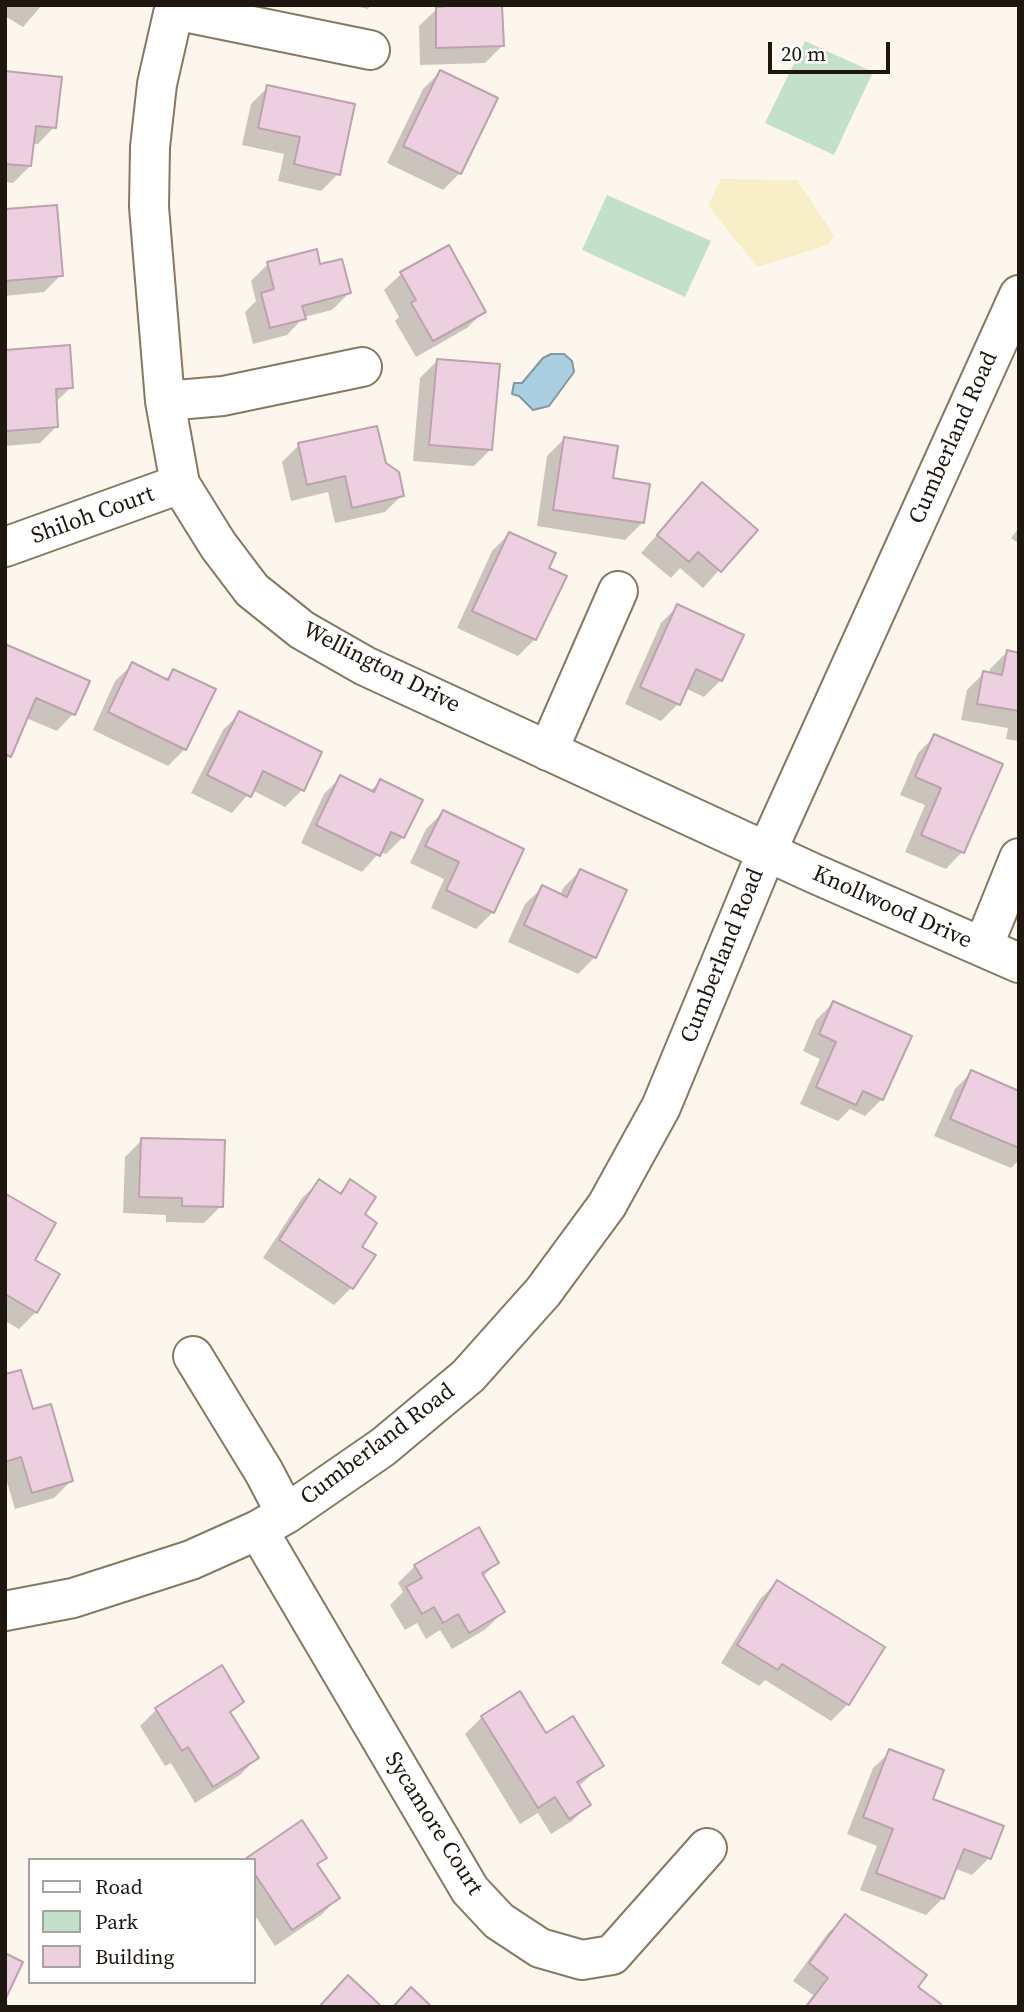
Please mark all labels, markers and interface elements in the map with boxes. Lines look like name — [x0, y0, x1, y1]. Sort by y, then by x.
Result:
scale bar — [772, 28, 894, 72]
text: 20 m — [781, 39, 826, 68]
street label: Cumberland Road — [904, 348, 1004, 528]
street label: Shiloh Court — [28, 481, 158, 551]
street label: Wellington Drive — [298, 616, 464, 720]
street label: Knollwood Drive — [808, 861, 976, 955]
street label: Cumberland Road — [675, 865, 771, 1047]
street label: Cumberland Road — [296, 1378, 460, 1512]
street label: Sycamore Court — [378, 1747, 488, 1901]
legend — [28, 1858, 256, 1984]
text: Road — [95, 1872, 143, 1901]
text: Park — [95, 1907, 138, 1936]
text: Building — [95, 1942, 174, 1971]

